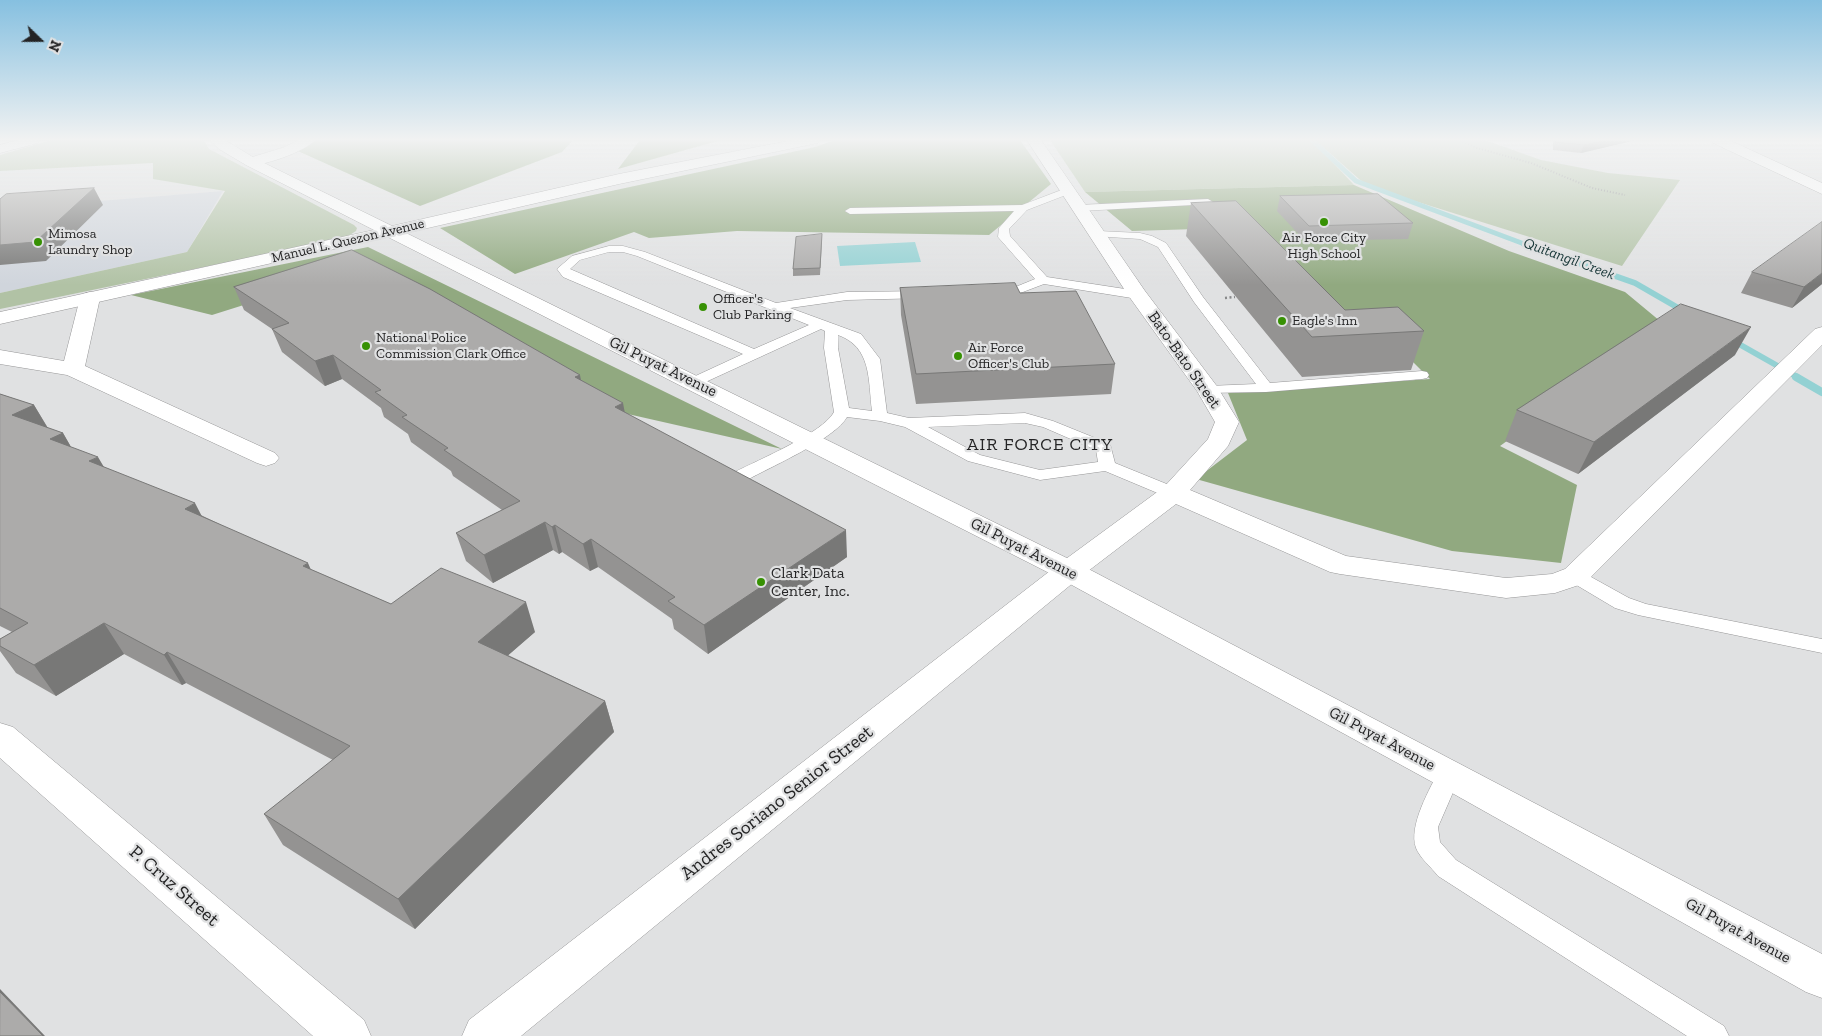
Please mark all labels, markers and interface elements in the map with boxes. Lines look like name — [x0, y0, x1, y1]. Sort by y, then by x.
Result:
north arrow — [15, 15, 65, 65]
text: N — [45, 38, 64, 54]
street label: Manuel L. Quezon Avenue — [270, 215, 426, 267]
marker: Air Force City High School — [1318, 216, 1330, 228]
place label: Mimosa Laundry Shop — [48, 226, 132, 258]
place label: Air Force City High School — [1282, 230, 1366, 262]
water label: Quitangil Creek — [1521, 234, 1617, 284]
marker: Mimosa Laundry Shop — [32, 236, 44, 248]
place label: Officer's Club Parking — [713, 291, 792, 324]
marker: Officer's Club Parking — [697, 301, 709, 313]
street label: Bato-Bato Street — [1143, 308, 1225, 412]
place label: Eagle's Inn — [1292, 313, 1357, 329]
marker: Eagle's Inn — [1276, 315, 1288, 327]
place label: National Police Commission Clark Office — [376, 330, 526, 362]
street label: Gil Puyat Avenue — [606, 333, 720, 401]
marker: National Police Commission Clark Office — [360, 340, 372, 352]
place label: Air Force Officer's Club — [968, 340, 1049, 372]
marker: Air Force Officer's Club — [952, 350, 964, 362]
district label: AIR FORCE CITY — [965, 434, 1115, 456]
street label: Gil Puyat Avenue — [967, 514, 1081, 584]
place label: Clark Data Center, Inc. — [771, 563, 850, 601]
marker: Clark Data Center, Inc. — [755, 576, 767, 588]
street label: Gil Puyat Avenue — [1326, 703, 1438, 775]
street label: Andres Soriano Senior Street — [676, 721, 878, 885]
street label: P. Cruz Street — [124, 841, 224, 931]
street label: Gil Puyat Avenue — [1682, 894, 1794, 968]

